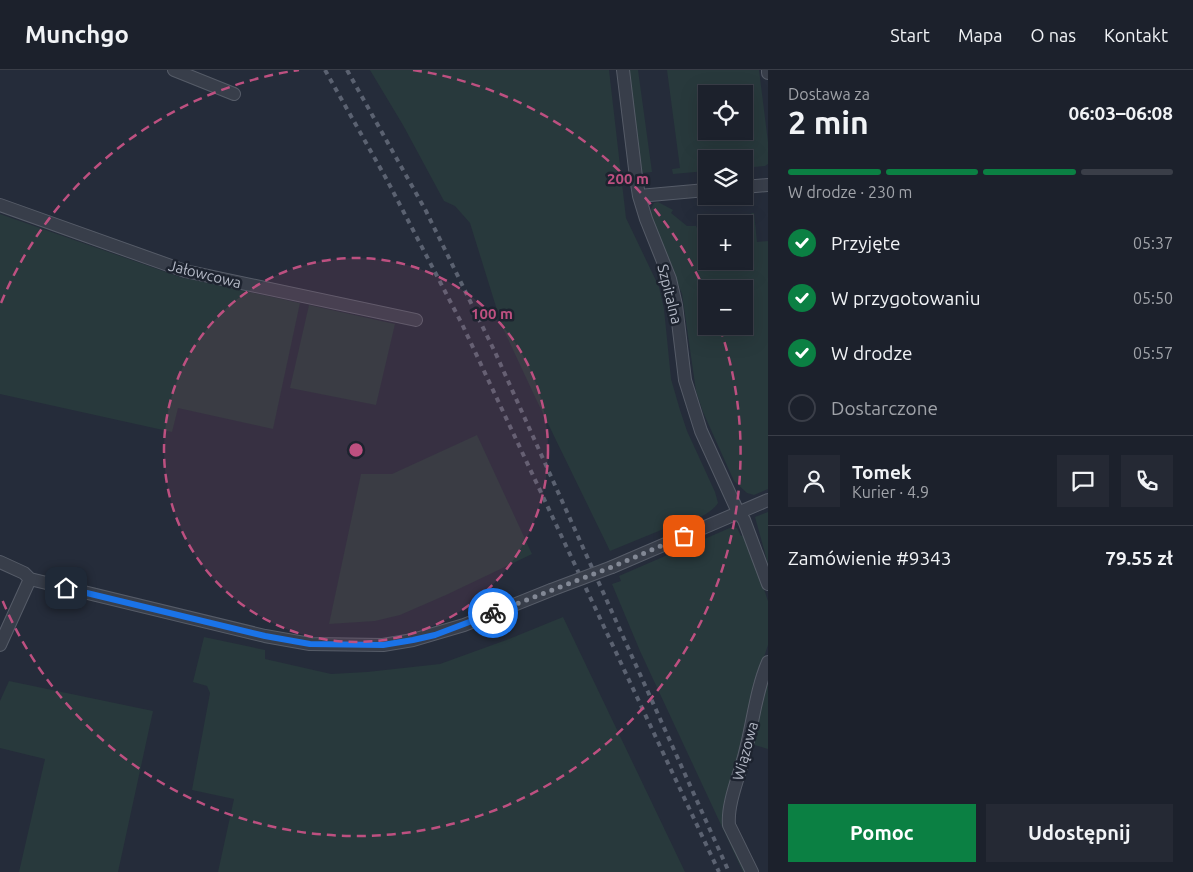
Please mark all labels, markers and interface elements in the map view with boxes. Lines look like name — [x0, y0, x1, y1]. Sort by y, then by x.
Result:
text: Munchgo — [25, 21, 129, 48]
text: Start — [890, 25, 930, 45]
text: Mapa — [958, 25, 1003, 45]
text: O nas — [1031, 25, 1076, 45]
text: Kontakt — [1104, 25, 1168, 45]
map controls — [698, 85, 753, 335]
button: locate — [698, 85, 753, 140]
text: Dostawa za — [788, 85, 870, 103]
text: 06:03–06:08 — [1068, 102, 1173, 124]
text: 2 min — [788, 104, 869, 140]
button: layers — [698, 150, 753, 205]
text: 200 m — [607, 170, 649, 187]
text: W drodze · 230 m — [788, 183, 912, 201]
button: + — [698, 215, 753, 270]
icon: check — [788, 229, 816, 257]
text: Przyjęte — [831, 232, 901, 254]
text: 05:37 — [1133, 234, 1173, 252]
street label: Jałowcowa — [167, 257, 243, 291]
street label: Szpitalna — [654, 262, 686, 326]
button: − — [698, 280, 753, 335]
icon: check — [788, 284, 816, 312]
text: W przygotowaniu — [831, 287, 981, 309]
text: 05:50 — [1133, 289, 1173, 307]
text: 100 m — [471, 305, 513, 322]
icon: check — [788, 339, 816, 367]
text: W drodze — [831, 342, 913, 364]
text: 05:57 — [1133, 344, 1173, 362]
text: Dostarczone — [831, 397, 938, 419]
centre of rings — [347, 441, 365, 459]
button: person — [788, 455, 840, 507]
button: chat — [1057, 455, 1109, 507]
button: phone — [1121, 455, 1173, 507]
text: Tomek — [852, 461, 912, 483]
text: Kurier · 4.9 — [852, 483, 929, 501]
pin — [663, 515, 705, 557]
icon: bag — [670, 522, 698, 550]
text: Zamówienie #9343 — [788, 547, 952, 569]
text: 79.55 zł — [1105, 547, 1173, 569]
pin — [45, 567, 87, 609]
icon: home — [52, 574, 80, 602]
courier — [468, 588, 518, 638]
icon: bike — [479, 599, 507, 627]
street label: Wiązowa — [729, 720, 761, 782]
button: Pomoc — [788, 804, 976, 862]
button: Udostępnij — [986, 804, 1173, 862]

